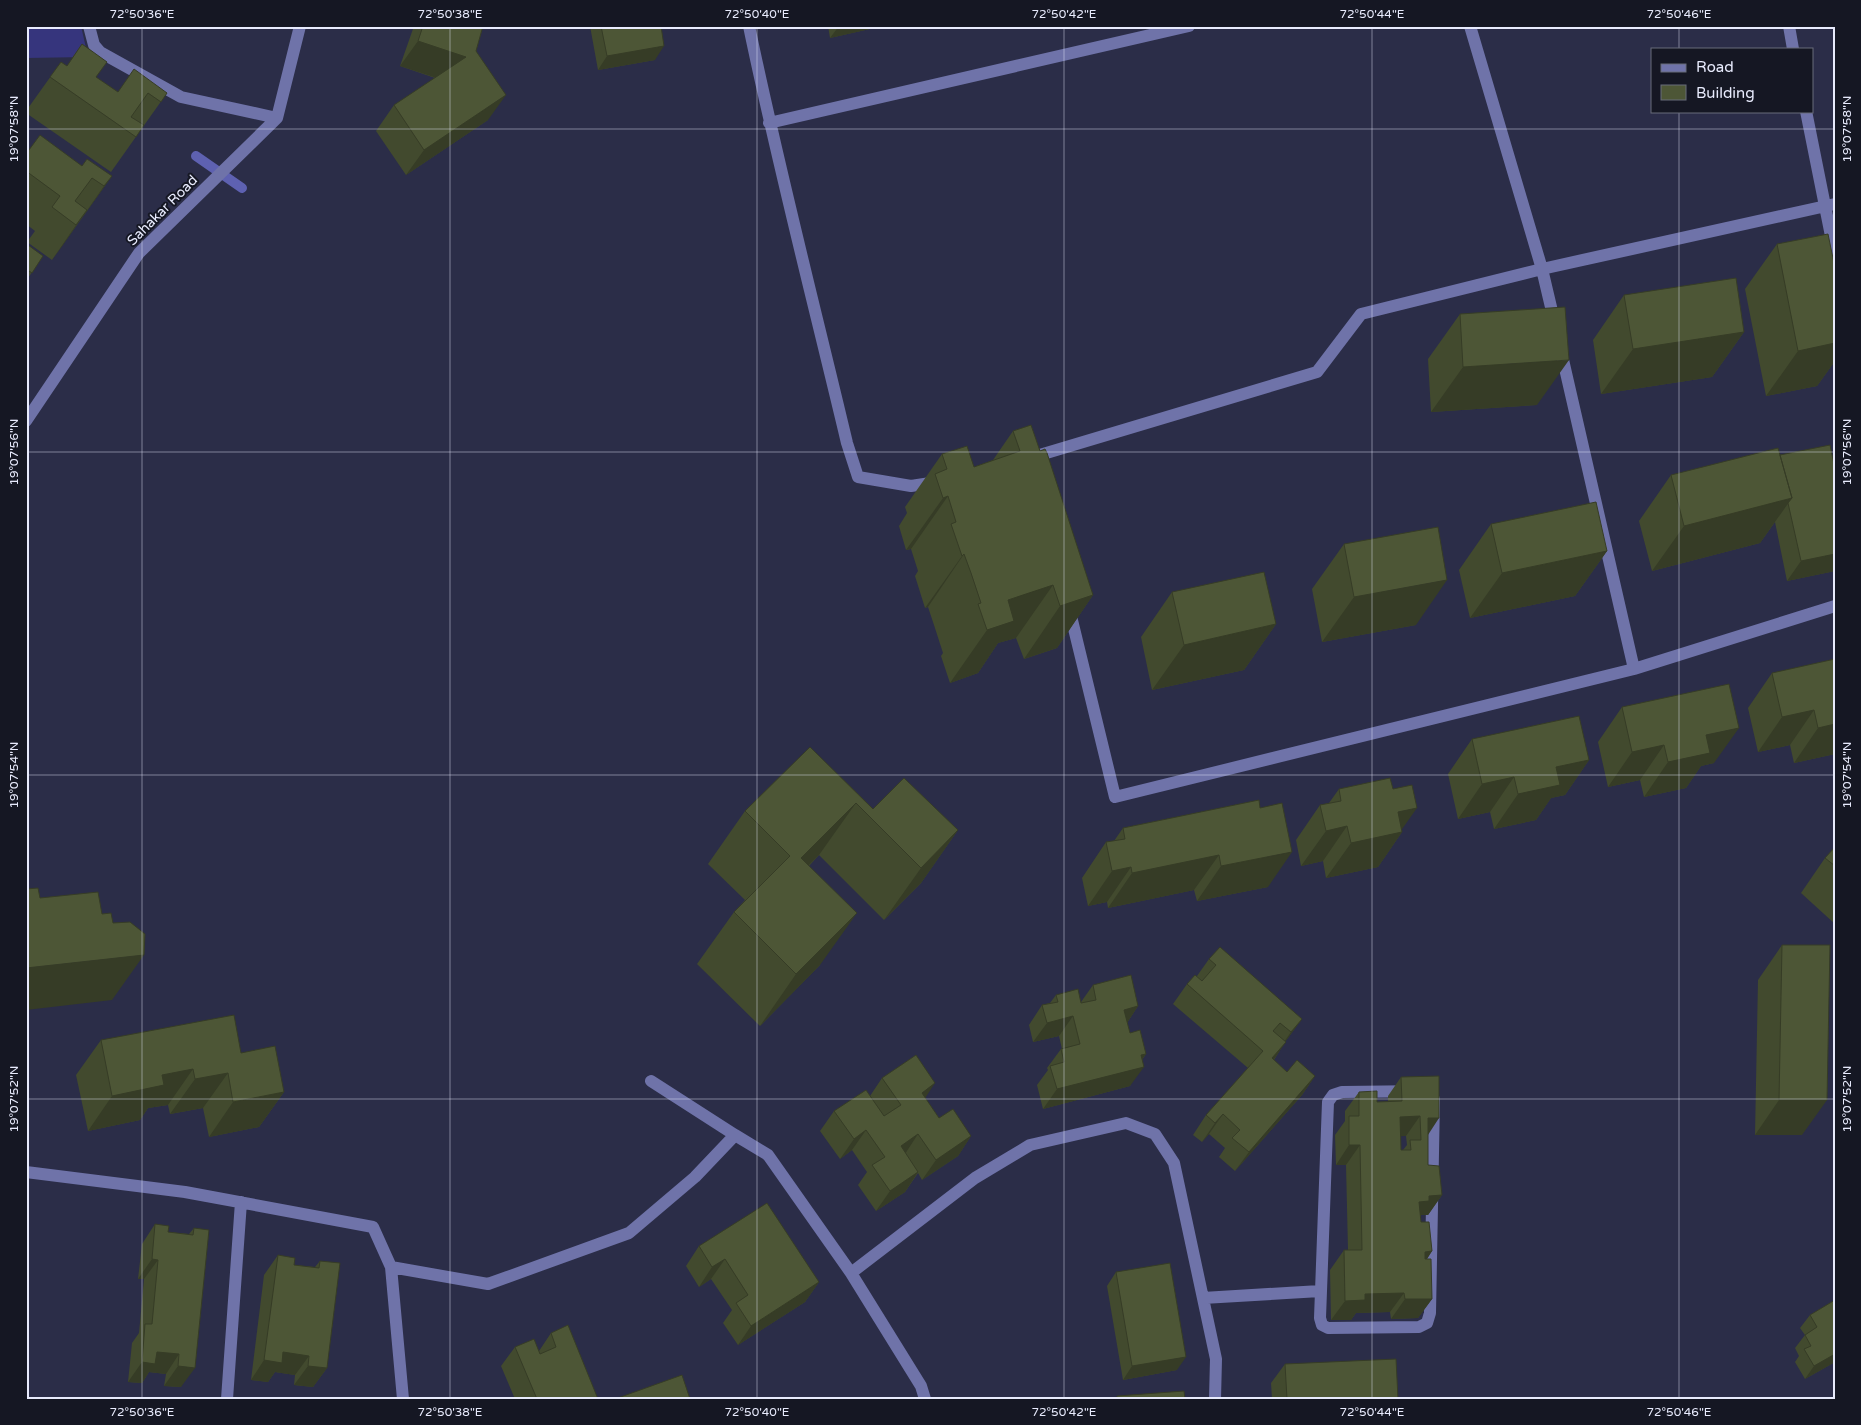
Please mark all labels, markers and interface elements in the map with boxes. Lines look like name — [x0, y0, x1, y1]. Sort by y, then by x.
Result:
text: 72°50'36"E — [109, 7, 175, 21]
text: 72°50'38"E — [417, 7, 483, 21]
text: 72°50'40"E — [724, 7, 790, 21]
text: 72°50'42"E — [1031, 7, 1097, 21]
text: 72°50'44"E — [1339, 7, 1405, 21]
text: 72°50'46"E — [1646, 7, 1712, 21]
legend — [1651, 48, 1814, 112]
text: Road — [1696, 58, 1734, 76]
text: Building — [1696, 84, 1755, 102]
text: 19°07'58"N — [7, 96, 21, 163]
text: 19°07'58"N — [1840, 96, 1854, 163]
street label: Sahakar Road — [124, 172, 201, 249]
text: 19°07'56"N — [7, 419, 21, 486]
text: 19°07'56"N — [1840, 419, 1854, 486]
text: 19°07'54"N — [7, 742, 21, 809]
text: 19°07'54"N — [1840, 742, 1854, 809]
text: 19°07'52"N — [7, 1066, 21, 1133]
text: 19°07'52"N — [1840, 1066, 1854, 1133]
text: 72°50'36"E — [109, 1405, 175, 1419]
text: 72°50'38"E — [417, 1405, 483, 1419]
text: 72°50'40"E — [724, 1405, 790, 1419]
text: 72°50'42"E — [1031, 1405, 1097, 1419]
text: 72°50'44"E — [1339, 1405, 1405, 1419]
text: 72°50'46"E — [1646, 1405, 1712, 1419]

